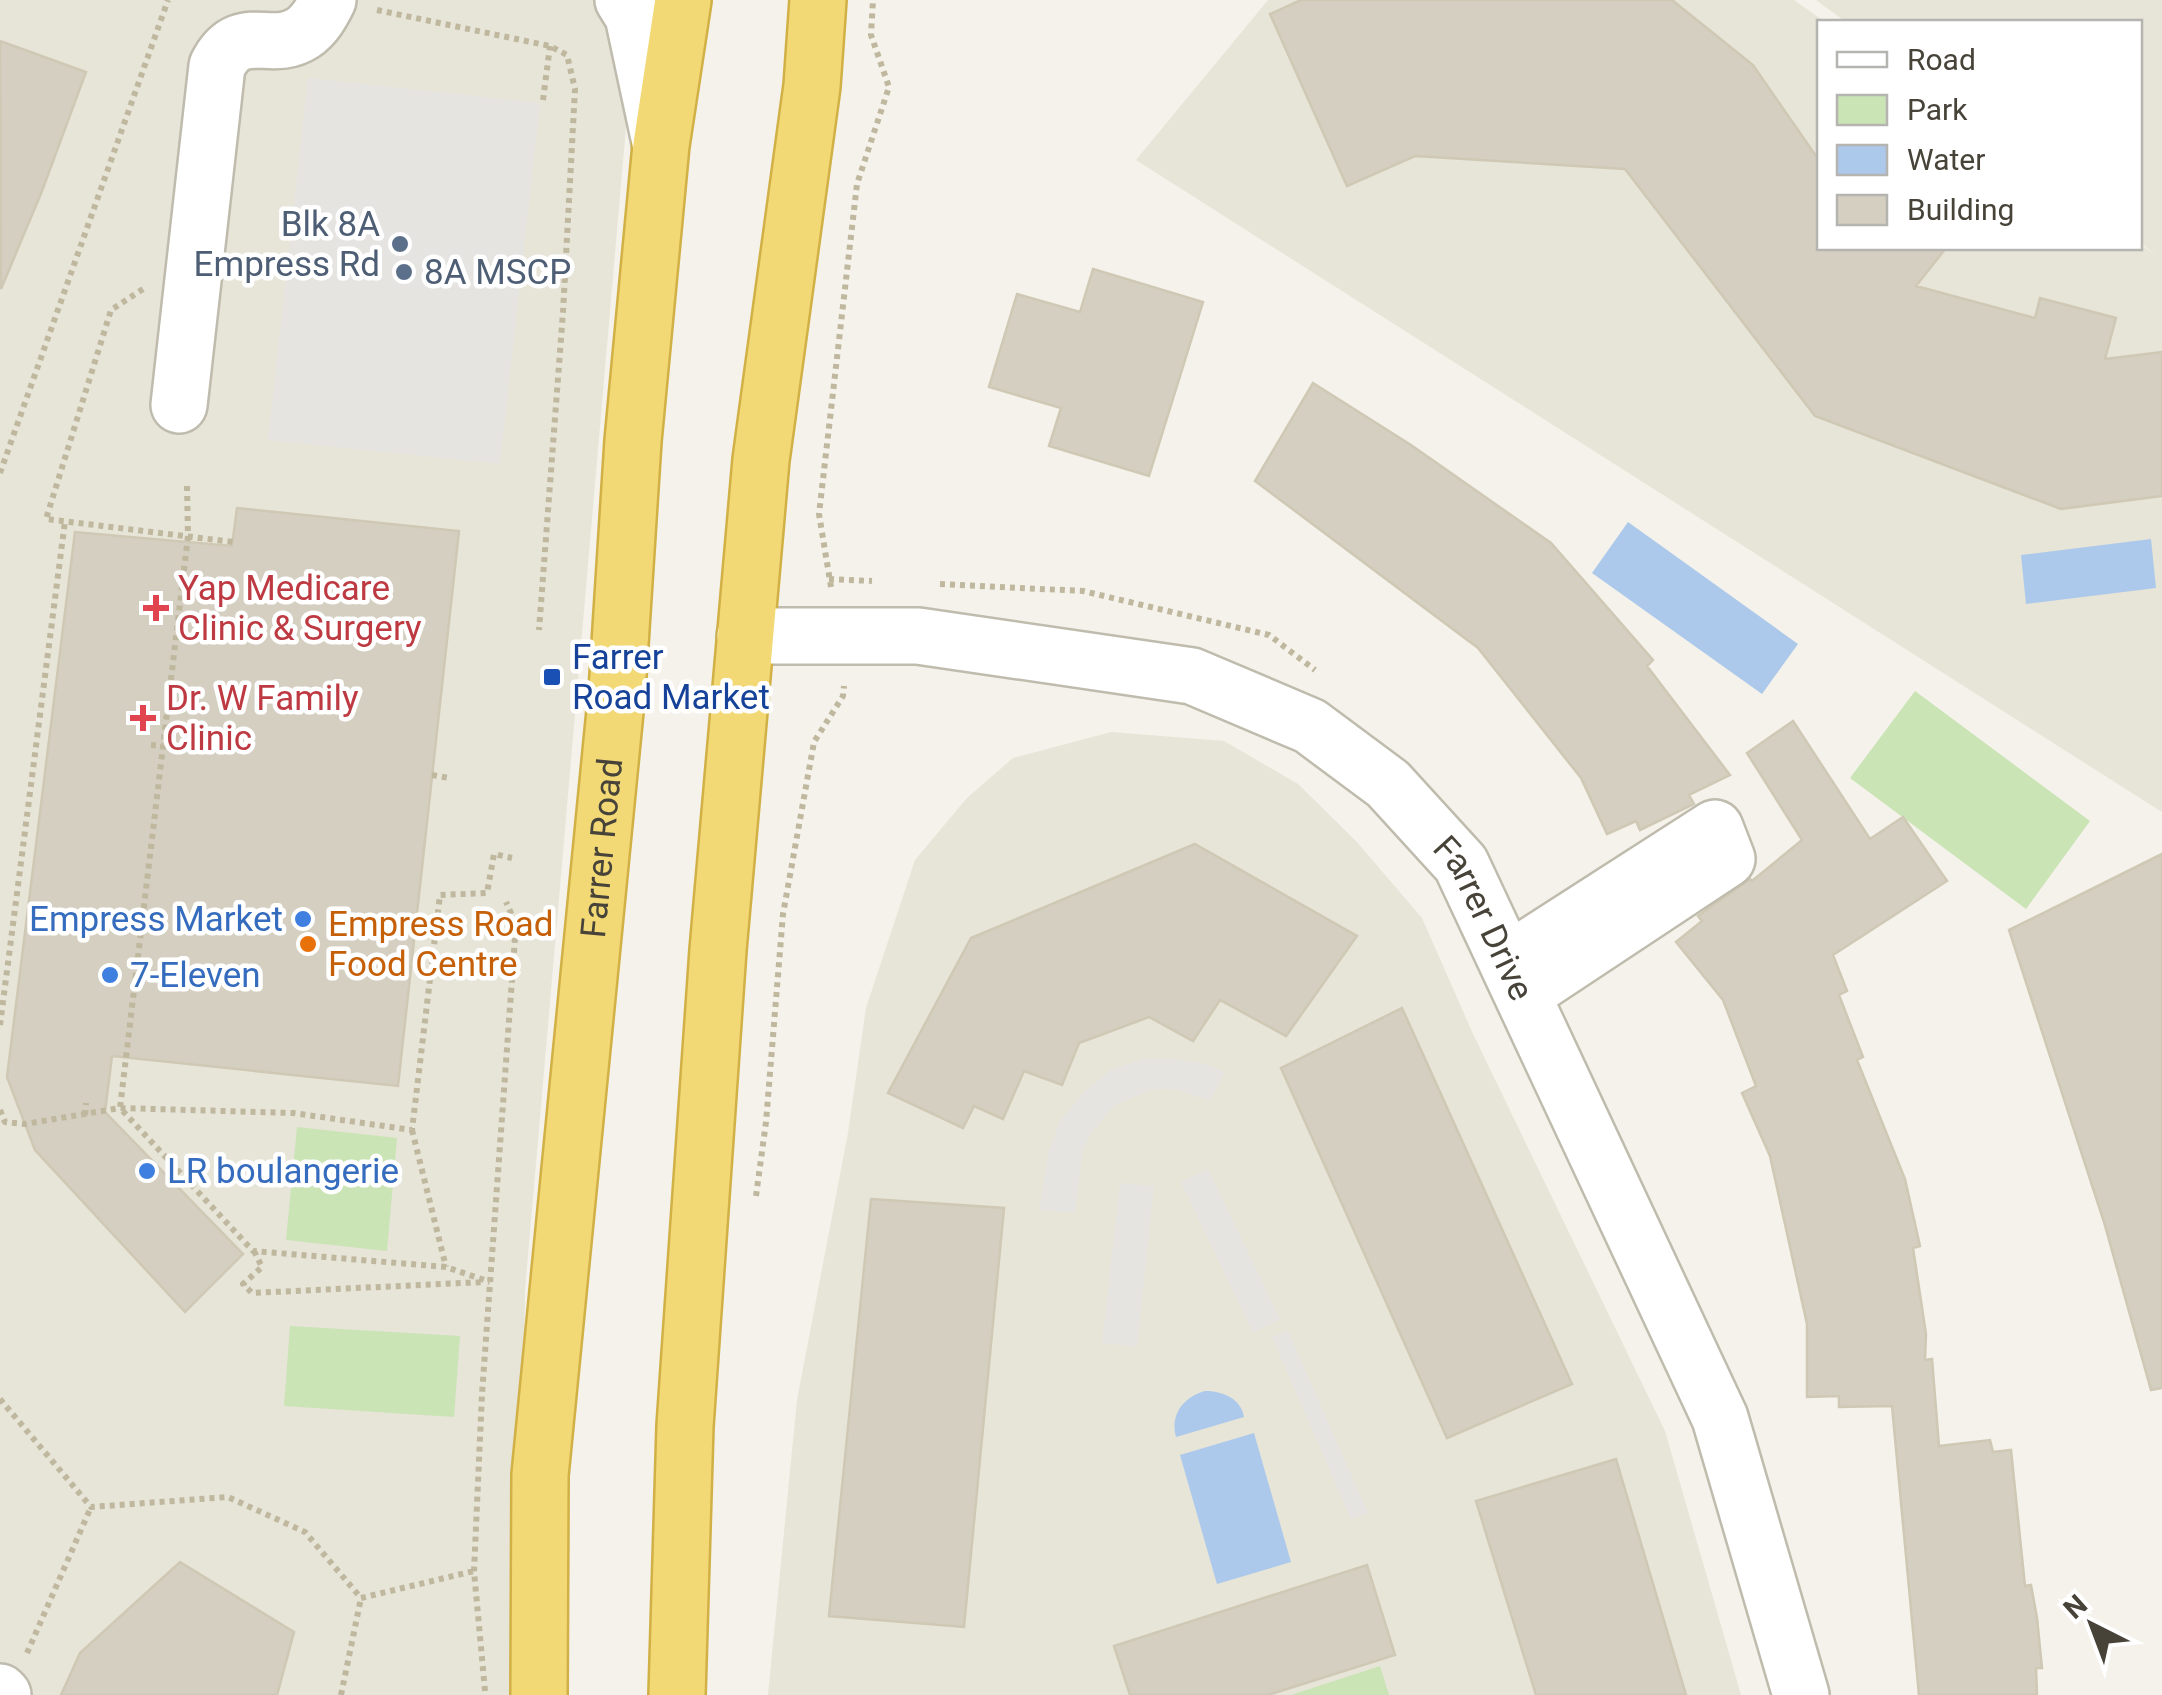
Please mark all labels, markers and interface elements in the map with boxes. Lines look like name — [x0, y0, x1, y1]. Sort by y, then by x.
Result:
legend — [1817, 20, 2142, 250]
text: Road — [1907, 42, 1976, 77]
text: Park — [1907, 92, 1968, 127]
text: Water — [1907, 142, 1985, 177]
text: Building — [1907, 192, 2014, 227]
place label: Blk 8A Empress Rd — [194, 204, 380, 285]
marker: Blk 8A Empress Rd — [389, 233, 411, 255]
place label: 8A MSCP — [424, 252, 571, 293]
marker: 8A MSCP — [393, 261, 415, 283]
place label: Yap Medicare Clinic & Surgery — [178, 568, 422, 649]
marker: Yap Medicare Clinic & Surgery — [143, 595, 169, 621]
place label: Farrer Road Market — [572, 637, 770, 718]
marker: Farrer Road Market — [541, 666, 563, 688]
place label: Dr. W Family Clinic — [166, 678, 359, 759]
marker: Dr. W Family Clinic — [130, 705, 156, 731]
street label: Farrer Road — [573, 756, 631, 940]
street label: Farrer Drive — [1425, 828, 1542, 1007]
place label: Empress Market — [29, 899, 283, 940]
place label: Empress Road Food Centre — [328, 904, 553, 985]
marker: Empress Market — [292, 908, 314, 930]
marker: Empress Road Food Centre — [297, 933, 319, 955]
place label: 7-Eleven — [130, 955, 261, 996]
marker: 7-Eleven — [99, 964, 121, 986]
place label: LR boulangerie — [167, 1151, 399, 1192]
marker: LR boulangerie — [136, 1160, 158, 1182]
north arrow — [2042, 1575, 2142, 1675]
text: N — [2057, 1588, 2094, 1626]

